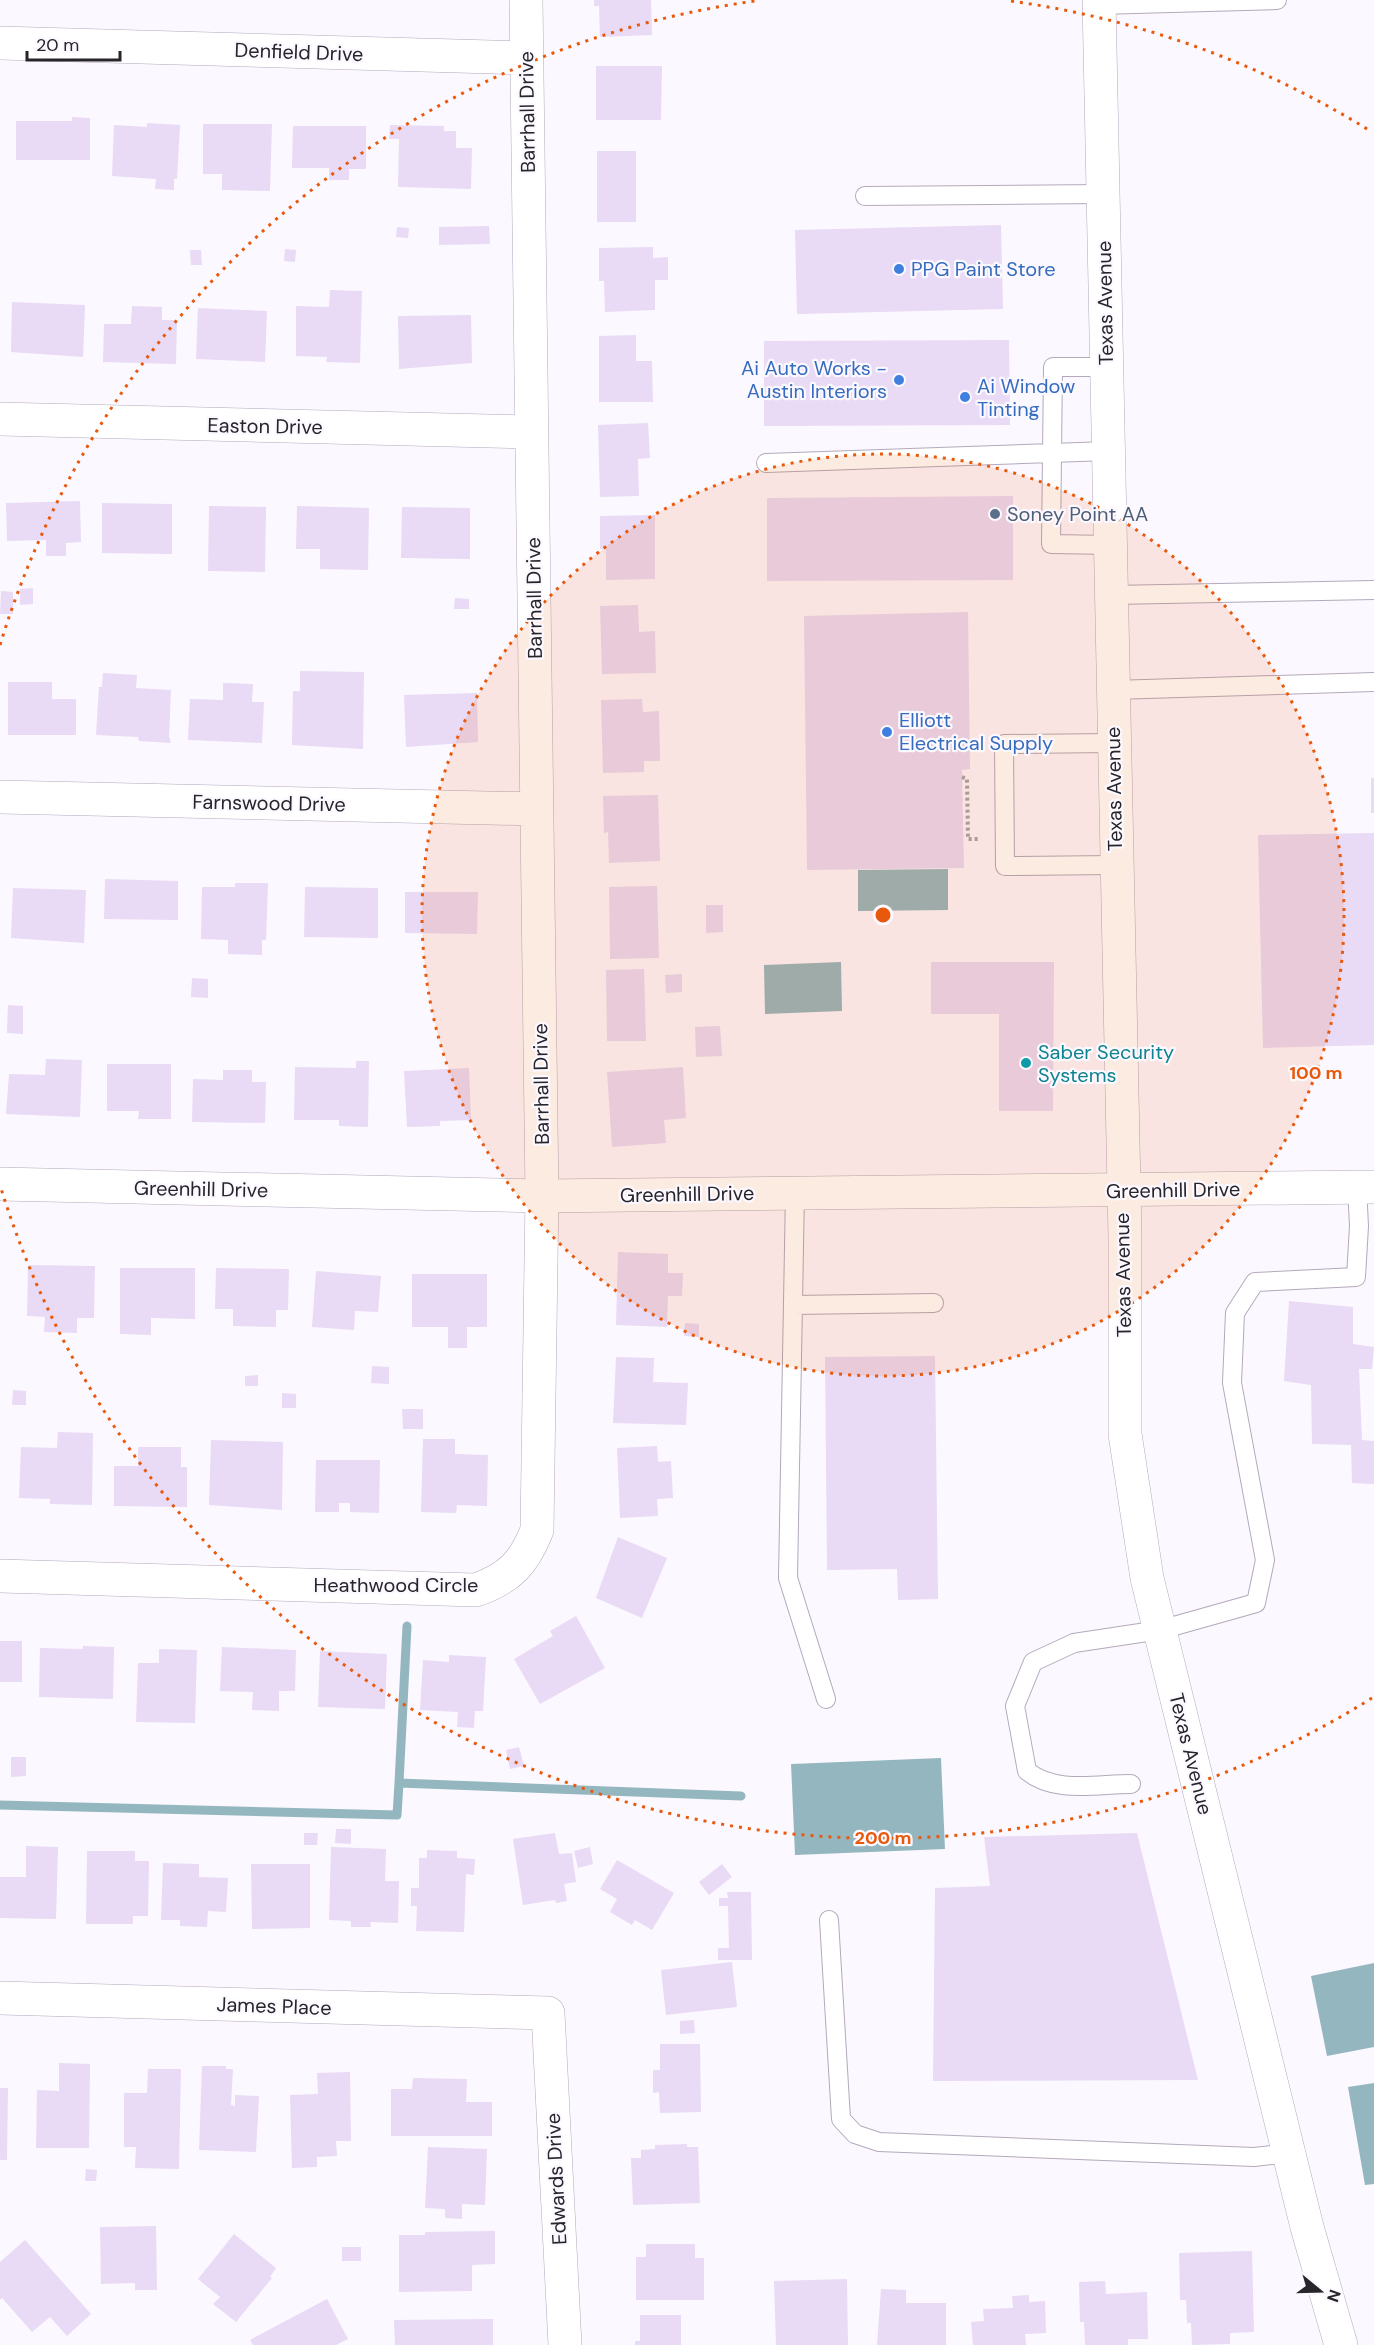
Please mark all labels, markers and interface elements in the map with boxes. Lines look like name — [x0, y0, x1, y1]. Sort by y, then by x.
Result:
scale bar — [27, 24, 120, 62]
text: 20 m — [36, 33, 79, 57]
street label: Denfield Drive — [234, 37, 364, 67]
street label: Barrhall Drive — [513, 51, 541, 173]
street label: Texas Avenue — [1091, 241, 1119, 365]
place label: PPG Paint Store — [911, 256, 1056, 282]
marker: PPG Paint Store — [892, 262, 906, 276]
place label: Ai Auto Works - Austin Interiors — [741, 355, 887, 404]
marker: Ai Auto Works - Austin Interiors — [892, 373, 906, 387]
place label: Ai Window Tinting — [977, 373, 1075, 422]
marker: Ai Window Tinting — [958, 390, 972, 404]
street label: Easton Drive — [207, 412, 323, 440]
place label: Soney Point AA — [1007, 501, 1148, 527]
marker: Soney Point AA — [988, 507, 1002, 521]
street label: Barrhall Drive — [520, 537, 548, 659]
place label: Elliott Electrical Supply — [899, 707, 1053, 756]
marker: Elliott Electrical Supply — [880, 725, 894, 739]
street label: Texas Avenue — [1100, 727, 1128, 851]
street label: Farnswood Drive — [192, 789, 346, 817]
centre of rings — [873, 905, 893, 925]
street label: Barrhall Drive — [527, 1023, 555, 1145]
place label: Saber Security Systems — [1038, 1039, 1174, 1088]
marker: Saber Security Systems — [1019, 1056, 1033, 1070]
text: 100 m — [1289, 1061, 1343, 1085]
street label: Greenhill Drive — [134, 1175, 268, 1203]
street label: Greenhill Drive — [1106, 1176, 1240, 1204]
street label: Greenhill Drive — [620, 1180, 754, 1208]
street label: Texas Avenue — [1109, 1213, 1137, 1337]
street label: Heathwood Circle — [314, 1572, 478, 1598]
street label: Texas Avenue — [1163, 1691, 1219, 1817]
text: 200 m — [855, 1826, 911, 1850]
street label: James Place — [216, 1991, 332, 2021]
street label: Edwards Drive — [540, 2112, 572, 2246]
north arrow — [1290, 2261, 1350, 2321]
text: N — [1322, 2287, 1346, 2305]

